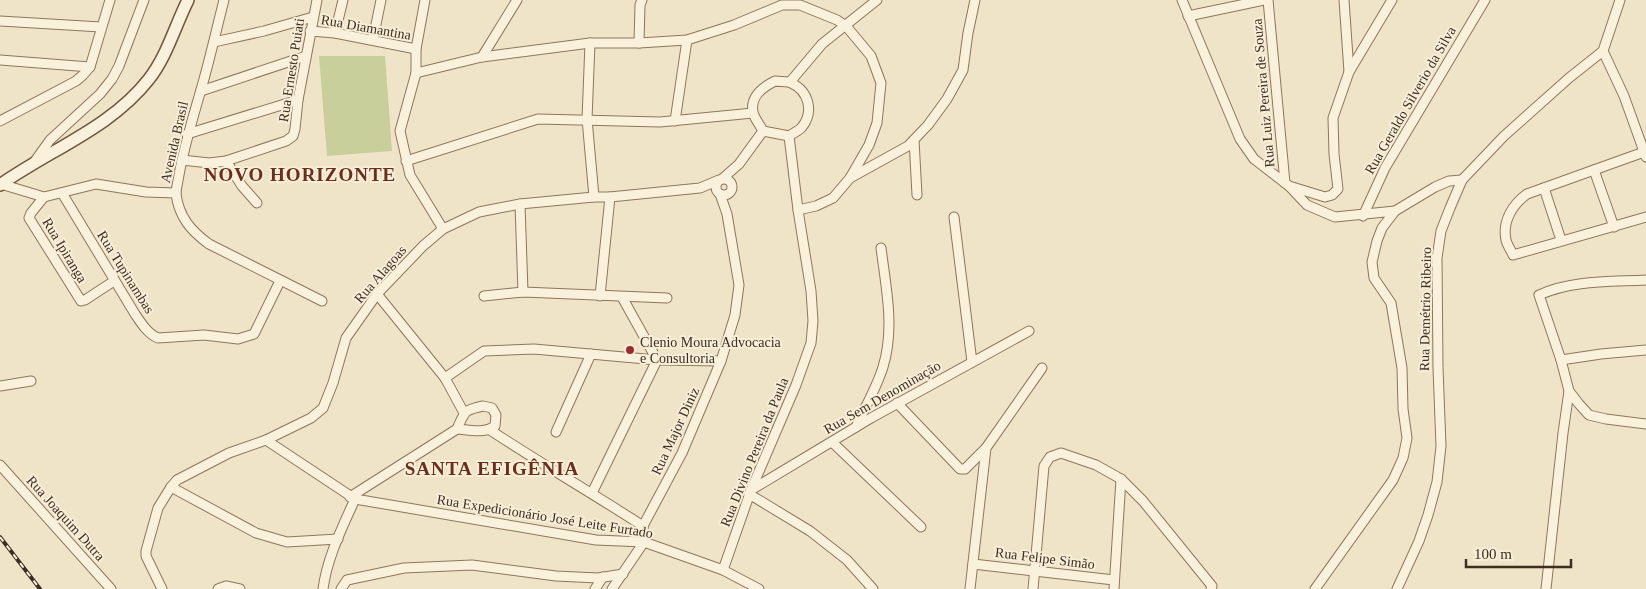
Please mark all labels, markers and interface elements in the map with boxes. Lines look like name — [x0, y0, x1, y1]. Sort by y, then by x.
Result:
street label: Rua Diamantina — [320, 12, 413, 43]
street label: Rua Ernesto Puiati — [276, 17, 307, 123]
street label: Rua Luiz Pereira de Souza — [1249, 17, 1277, 168]
street label: Rua Geraldo Silverio da Silva — [1362, 23, 1459, 177]
street label: Avenida Brasil — [158, 100, 191, 184]
district label: NOVO HORIZONTE — [204, 164, 396, 185]
street label: Rua Ipiranga — [39, 215, 90, 286]
street label: Rua Tupinambas — [94, 228, 157, 316]
street label: Rua Alagoas — [351, 243, 409, 306]
street label: Rua Demétrio Ribeiro — [1417, 247, 1434, 371]
place label: Clenio Moura Advocacia e Consultoria — [640, 335, 782, 366]
marker: Clenio Moura Advocacia e Consultoria — [624, 344, 636, 356]
street label: Rua Sem Denominação — [821, 358, 943, 437]
street label: Rua Divino Pereira da Paula — [718, 375, 792, 529]
street label: Rua Major Diniz — [649, 385, 702, 477]
district label: SANTA EFIGÊNIA — [405, 458, 579, 479]
street label: Rua Joaquim Dutra — [24, 473, 108, 564]
street label: Rua Expedicionário José Leite Furtado — [436, 492, 654, 541]
scale bar — [1466, 536, 1571, 568]
street label: Rua Felipe Simão — [994, 545, 1096, 572]
text: 100 m — [1474, 546, 1512, 562]

